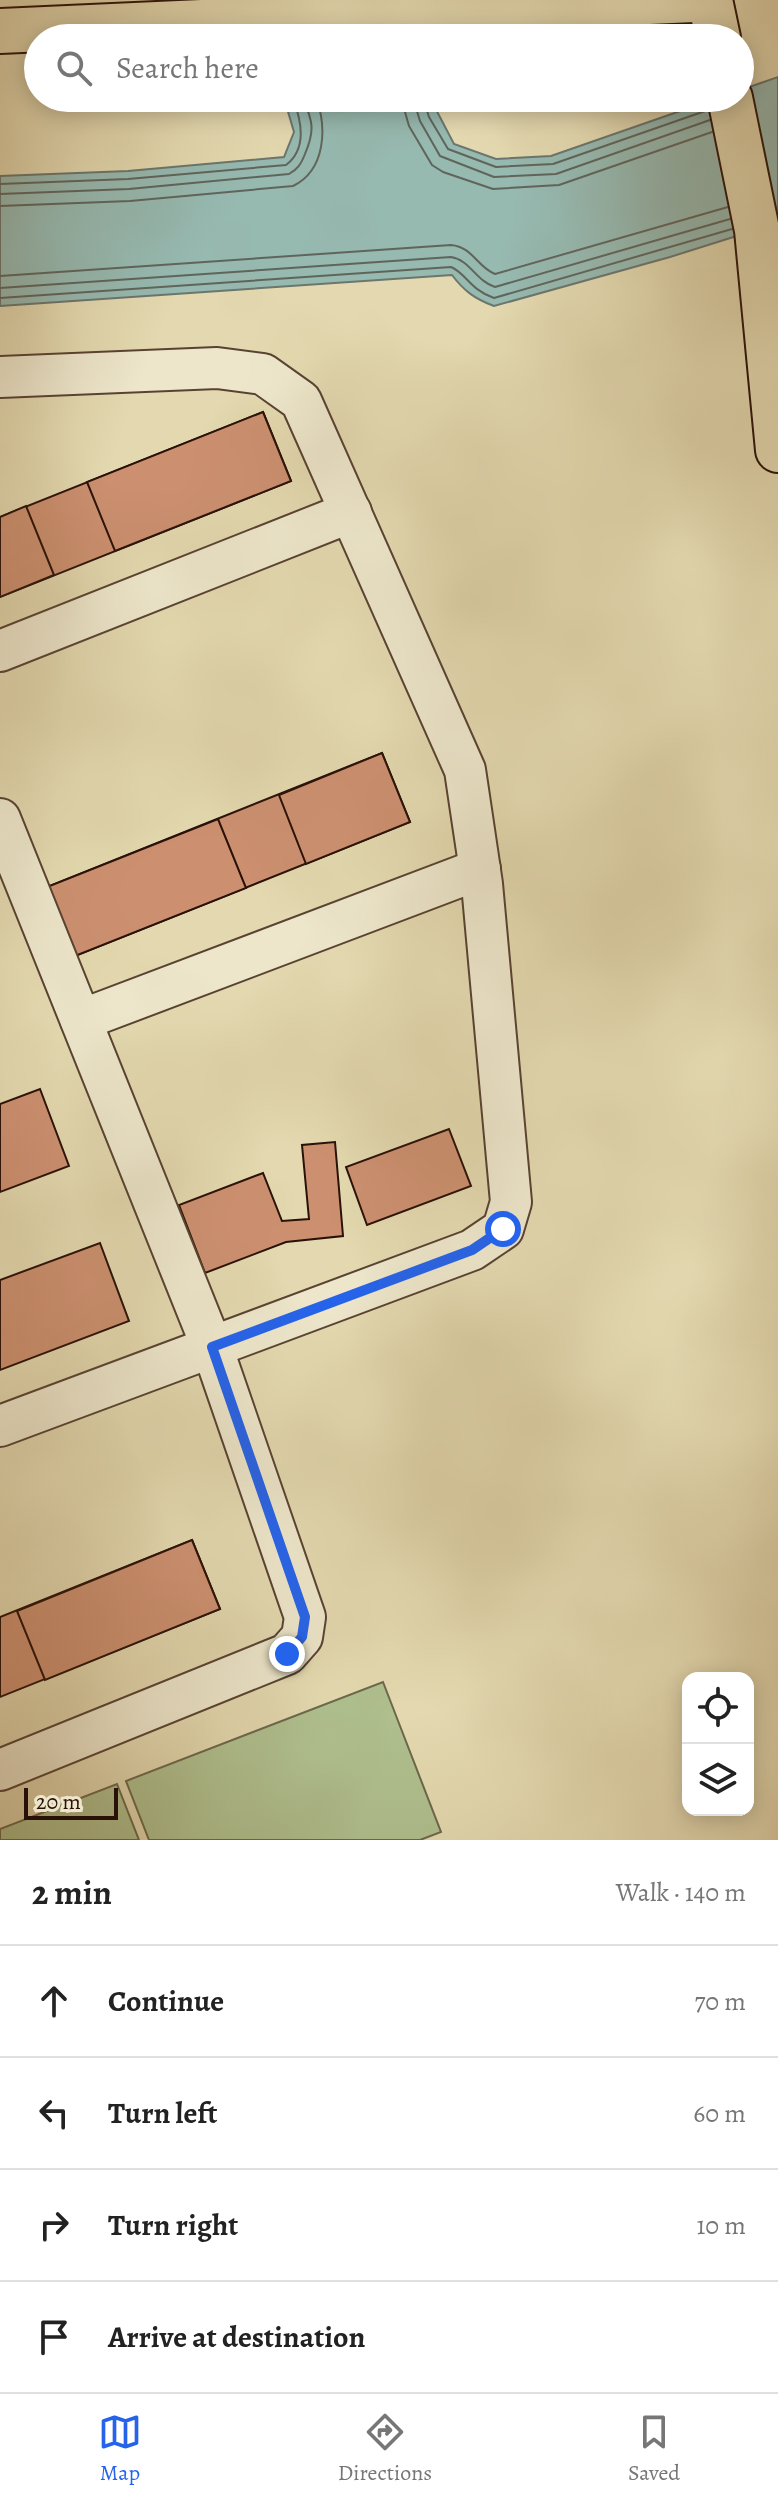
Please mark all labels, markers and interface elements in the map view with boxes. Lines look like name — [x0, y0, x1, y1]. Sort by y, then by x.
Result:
search box — [24, 24, 754, 112]
icon: search — [52, 46, 96, 90]
text: Search here — [116, 48, 259, 88]
route start — [485, 1211, 521, 1247]
route end — [269, 1636, 305, 1672]
map controls — [682, 1672, 754, 1816]
button: locate — [682, 1672, 754, 1744]
button: layers — [682, 1744, 754, 1816]
scale bar — [24, 1784, 118, 1820]
text: 20 m — [36, 1787, 81, 1817]
text: 2 min — [32, 1869, 112, 1916]
text: Walk · 140 m — [616, 1875, 746, 1910]
icon: ahead — [32, 1979, 76, 2023]
text: Continue — [108, 1981, 224, 2021]
text: 70 m — [694, 1984, 746, 2019]
icon: left — [32, 2091, 76, 2135]
text: Turn left — [108, 2093, 217, 2133]
text: 60 m — [693, 2096, 746, 2131]
icon: right — [32, 2203, 76, 2247]
text: Turn right — [108, 2205, 238, 2245]
text: 10 m — [696, 2208, 746, 2243]
icon: arrive — [32, 2315, 76, 2359]
text: Arrive at destination — [108, 2317, 365, 2357]
tab: Map — [98, 2410, 142, 2488]
tab: Directions — [338, 2410, 432, 2488]
tab: Saved — [628, 2410, 680, 2488]

